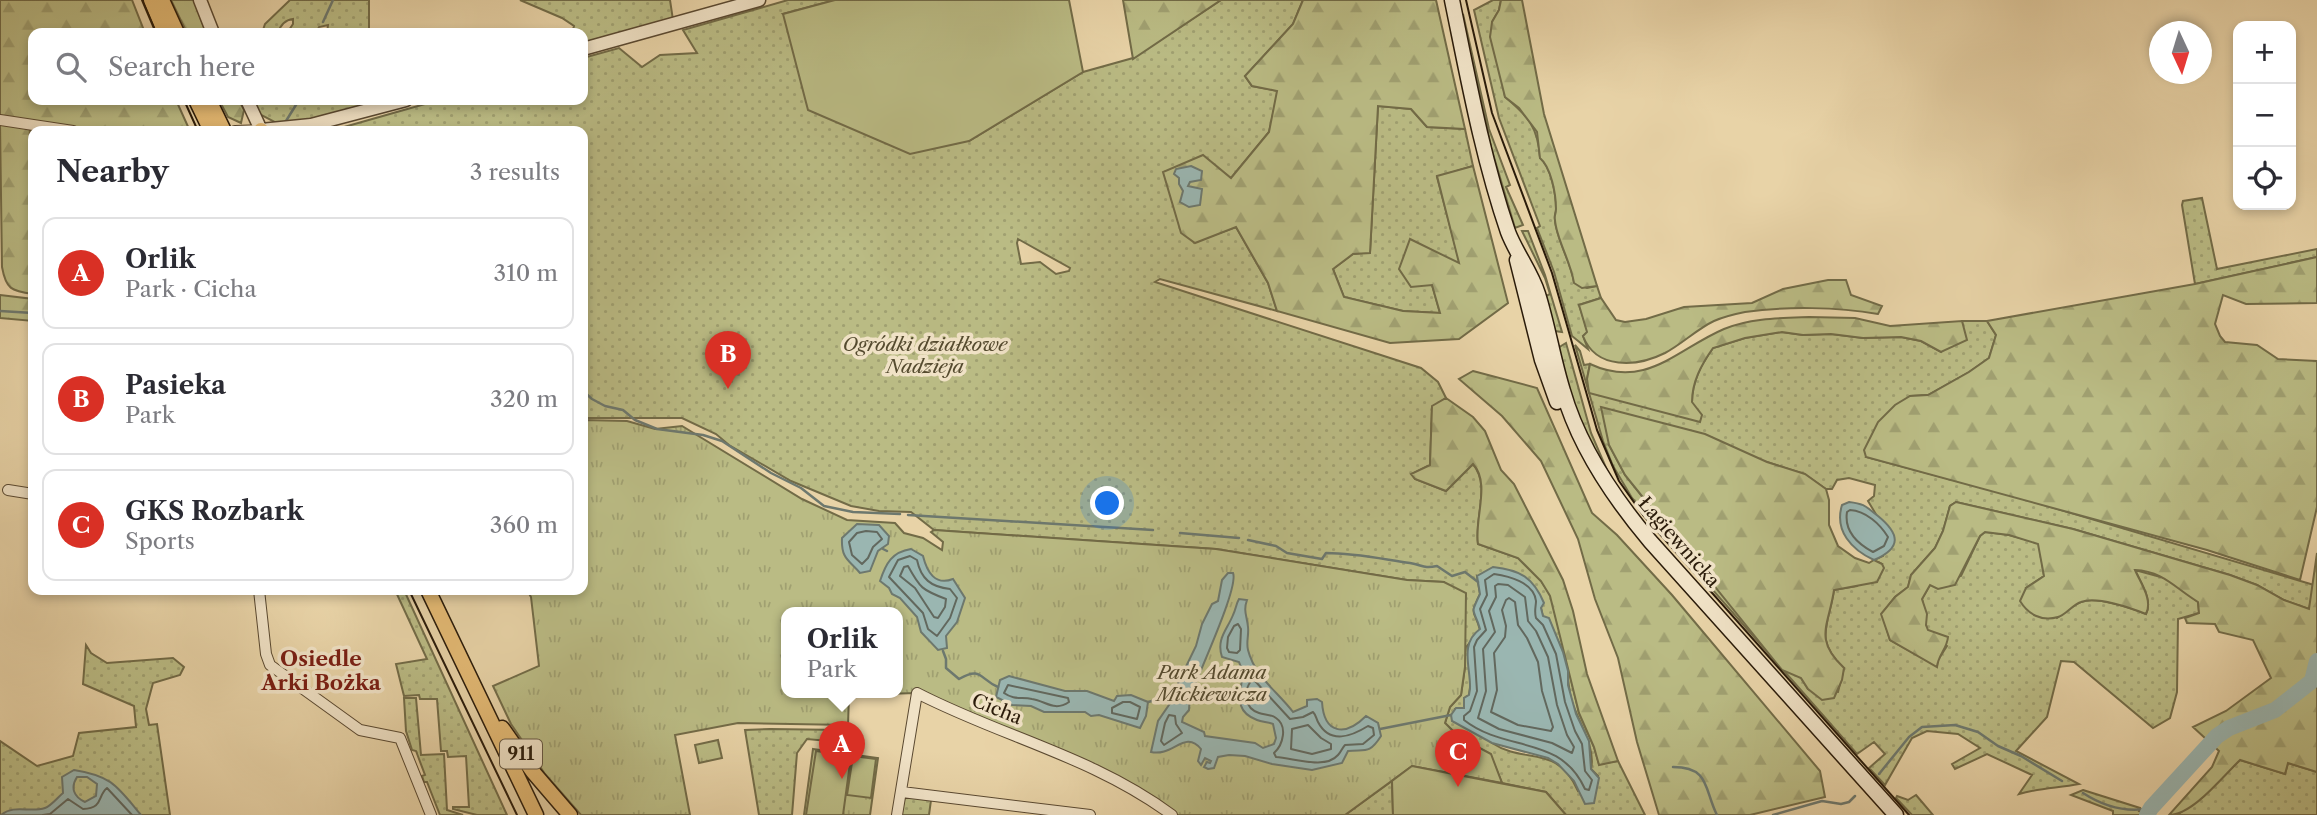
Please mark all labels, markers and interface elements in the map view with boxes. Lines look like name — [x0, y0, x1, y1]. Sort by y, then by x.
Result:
north arrow — [2149, 21, 2212, 84]
map controls — [2233, 21, 2296, 210]
button: + — [2233, 21, 2296, 84]
search box — [28, 28, 588, 105]
icon: search — [52, 48, 90, 86]
text: Search here — [108, 51, 255, 83]
button: − — [2233, 84, 2296, 147]
button: locate — [2233, 147, 2296, 210]
text: Nearby — [56, 153, 169, 190]
text: 3 results — [470, 158, 560, 186]
text: Orlik — [125, 243, 196, 275]
text: A — [72, 259, 90, 287]
text: 310 m — [494, 259, 558, 287]
text: Park · Cicha — [125, 275, 257, 303]
pin: B — [705, 331, 751, 389]
park label: Ogródki działkowe Nadzieja — [842, 333, 1008, 378]
text: Pasieka — [125, 369, 226, 401]
text: B — [72, 385, 90, 413]
text: 320 m — [490, 385, 558, 413]
text: Park — [125, 401, 175, 429]
your location — [1090, 486, 1124, 520]
street label: Łagiewnicka — [1633, 492, 1725, 592]
text: GKS Rozbark — [125, 495, 304, 527]
text: C — [72, 511, 90, 539]
text: 360 m — [490, 511, 558, 539]
text: Sports — [125, 527, 195, 555]
popup — [781, 607, 903, 698]
text: Orlik — [807, 623, 877, 655]
district label: Osiedle Arki Bożka — [260, 646, 382, 695]
text: Park — [807, 655, 857, 683]
park label: Park Adama Mickiewicza — [1155, 661, 1268, 706]
street label: Cicha — [968, 689, 1026, 729]
pin: A — [819, 721, 865, 779]
pin: C — [1435, 729, 1481, 787]
road number: 911 — [500, 740, 542, 768]

